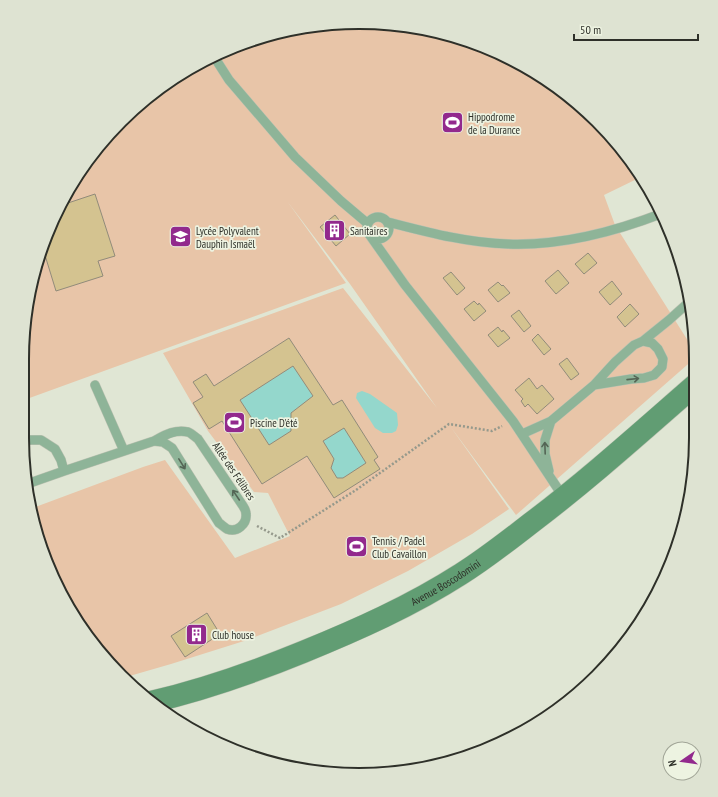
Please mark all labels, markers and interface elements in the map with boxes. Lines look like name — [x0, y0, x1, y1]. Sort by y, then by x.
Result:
scale bar — [574, 16, 698, 42]
text: 50 m — [580, 22, 601, 37]
sports icon: Hippodrome de la Durance — [439, 110, 465, 136]
place label: Hippodrome de la Durance — [468, 110, 520, 137]
building icon: Sanitaires — [322, 218, 348, 244]
school or university icon: Lycée Polyvalent Dauphin Ismaël — [168, 224, 194, 250]
place label: Lycée Polyvalent Dauphin Ismaël — [196, 224, 259, 251]
place label: Sanitaires — [350, 224, 388, 238]
one-way arrow — [626, 375, 639, 383]
sports icon: Piscine D'été — [222, 410, 248, 436]
place label: Piscine D'été — [250, 416, 298, 430]
street label: Allée des Félibres — [209, 439, 259, 503]
one-way arrow — [541, 442, 549, 455]
one-way arrow — [178, 459, 187, 470]
one-way arrow — [232, 489, 240, 501]
sports icon: Tennis / Padel Club Cavaillon — [343, 534, 369, 560]
place label: Tennis / Padel Club Cavaillon — [372, 534, 427, 561]
street label: Avenue Boscodomini — [408, 556, 483, 609]
building icon: Club house — [183, 622, 209, 648]
place label: Club house — [212, 628, 255, 642]
north arrow — [662, 741, 702, 781]
text: N — [665, 759, 680, 768]

